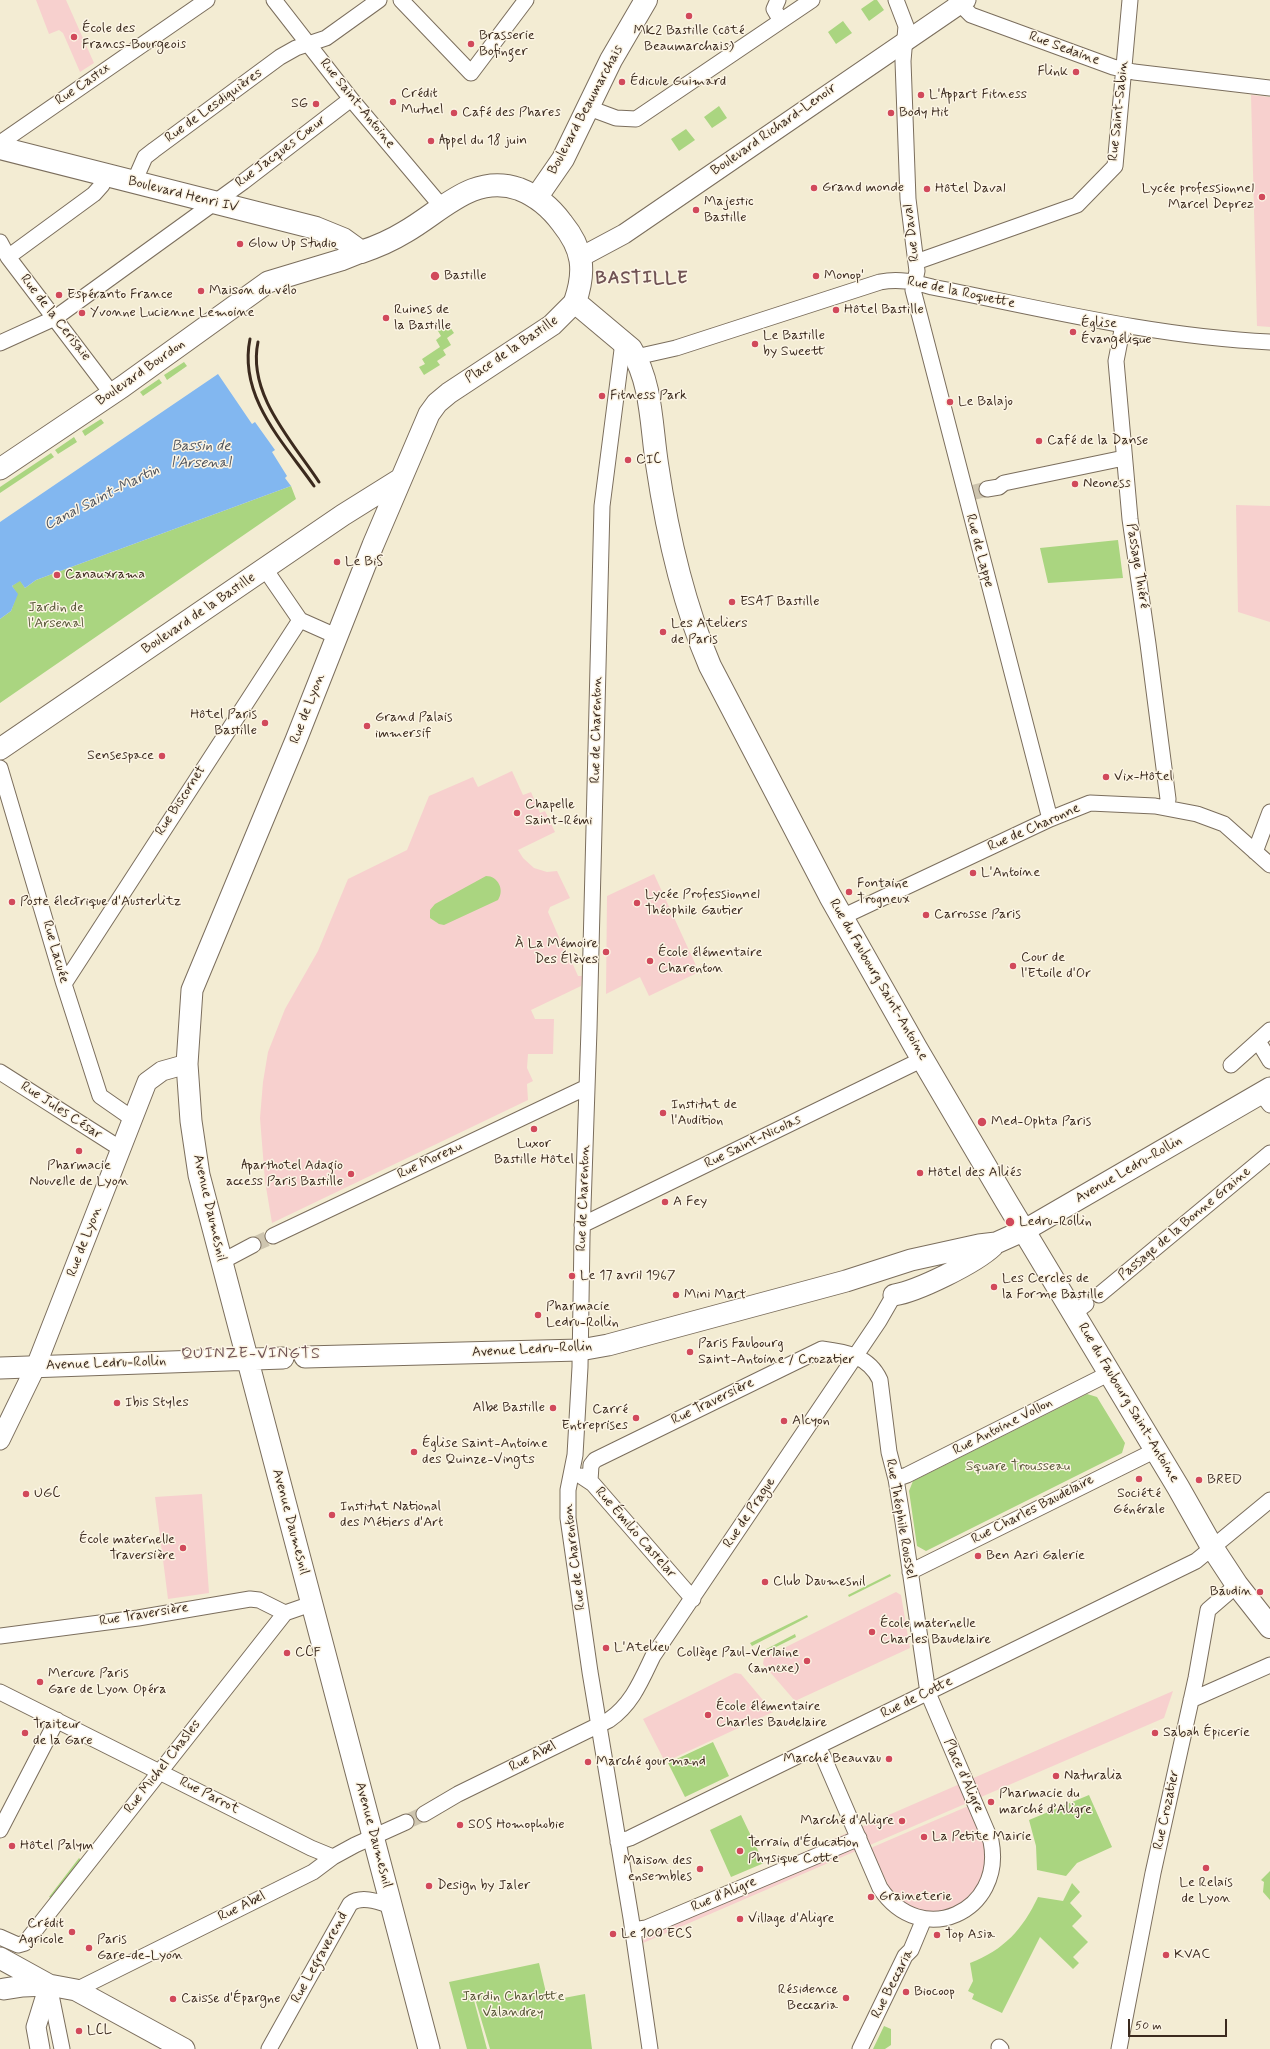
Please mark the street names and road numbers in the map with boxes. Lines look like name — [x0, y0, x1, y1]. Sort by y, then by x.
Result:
street label: Rue Sedaine — [1026, 28, 1102, 70]
street label: Boulevard Beaumarchais — [545, 42, 627, 178]
street label: Rue Saint-Antoine — [316, 56, 398, 152]
street label: Rue Castex — [52, 60, 114, 110]
street label: Rue Saint-Sabin — [1105, 60, 1133, 162]
street label: Rue de Lesdiguières — [162, 65, 266, 147]
street label: Boulevard Richard-Lenoir — [708, 80, 840, 180]
street label: Rue Jacques Cœur — [232, 112, 330, 192]
street label: Boulevard Henri IV — [126, 173, 240, 217]
street label: Rue Daval — [900, 203, 924, 263]
street label: Rue de la Cerisaie — [16, 271, 94, 365]
street label: Rue de la Roquette — [905, 273, 1017, 313]
street label: Place de la Bastille — [462, 313, 562, 387]
street label: Boulevard Bourdon — [93, 336, 189, 410]
street label: Rue de Lappe — [961, 512, 997, 590]
street label: Passage Thiéré — [1122, 522, 1152, 610]
street label: Boulevard de la Bastille — [139, 570, 259, 658]
street label: Rue de Lyon — [287, 672, 329, 746]
street label: Rue de Charenton — [588, 676, 606, 784]
street label: Rue Biscornet — [152, 763, 210, 839]
street label: Rue de Charonne — [985, 800, 1083, 856]
street label: Rue du Faubourg Saint-Antoine — [825, 896, 931, 1064]
street label: Rue Lacuée — [38, 919, 72, 985]
street label: Rue Jules César — [17, 1078, 105, 1144]
street label: Rue Saint-Nicolas — [702, 1111, 804, 1173]
street label: Avenue Ledru-Rollin — [1073, 1133, 1185, 1207]
street label: Rue Moreau — [395, 1139, 465, 1183]
street label: Rue de Charenton — [574, 1144, 594, 1252]
street label: Avenue Daumesnil — [189, 1153, 229, 1263]
street label: Passage de la Bonne Graine — [1115, 1164, 1255, 1284]
street label: Rue de Lyon — [64, 1205, 106, 1279]
street label: Rue du Faubourg Saint-Antoine — [1074, 1320, 1182, 1486]
street label: Avenue Ledru-Rollin — [471, 1338, 593, 1362]
street label: Avenue Ledru-Rollin — [46, 1354, 166, 1374]
street label: Rue Traversière — [669, 1375, 757, 1429]
street label: Rue Antoine Vollon — [950, 1395, 1056, 1459]
street label: Rue Théophile Roussel — [881, 1458, 919, 1580]
street label: Avenue Daumesnil — [268, 1467, 312, 1577]
street label: Rue Charles Baudelaire — [969, 1472, 1097, 1548]
street label: Rue de Prague — [720, 1474, 780, 1552]
street label: Rue Émilio Castelar — [591, 1484, 679, 1582]
street label: Rue de Charenton — [560, 1503, 590, 1611]
street label: Rue Traversière — [98, 1600, 190, 1630]
street label: Rue de Cotte — [878, 1673, 956, 1723]
street label: Rue Michel Chasles — [121, 1717, 205, 1817]
street label: Place d'Aligre — [939, 1736, 987, 1816]
street label: Rue Abel — [507, 1738, 559, 1776]
street label: Rue Crozatier — [1150, 1769, 1184, 1851]
street label: Rue Parrot — [176, 1774, 242, 1818]
street label: Avenue Daumesnil — [351, 1780, 395, 1890]
street label: Rue d'Aligre — [689, 1874, 759, 1916]
street label: Rue Abel — [216, 1888, 268, 1926]
street label: Rue Legraverend — [288, 1910, 352, 2006]
street label: Rue Beccaria — [868, 1947, 918, 2021]

